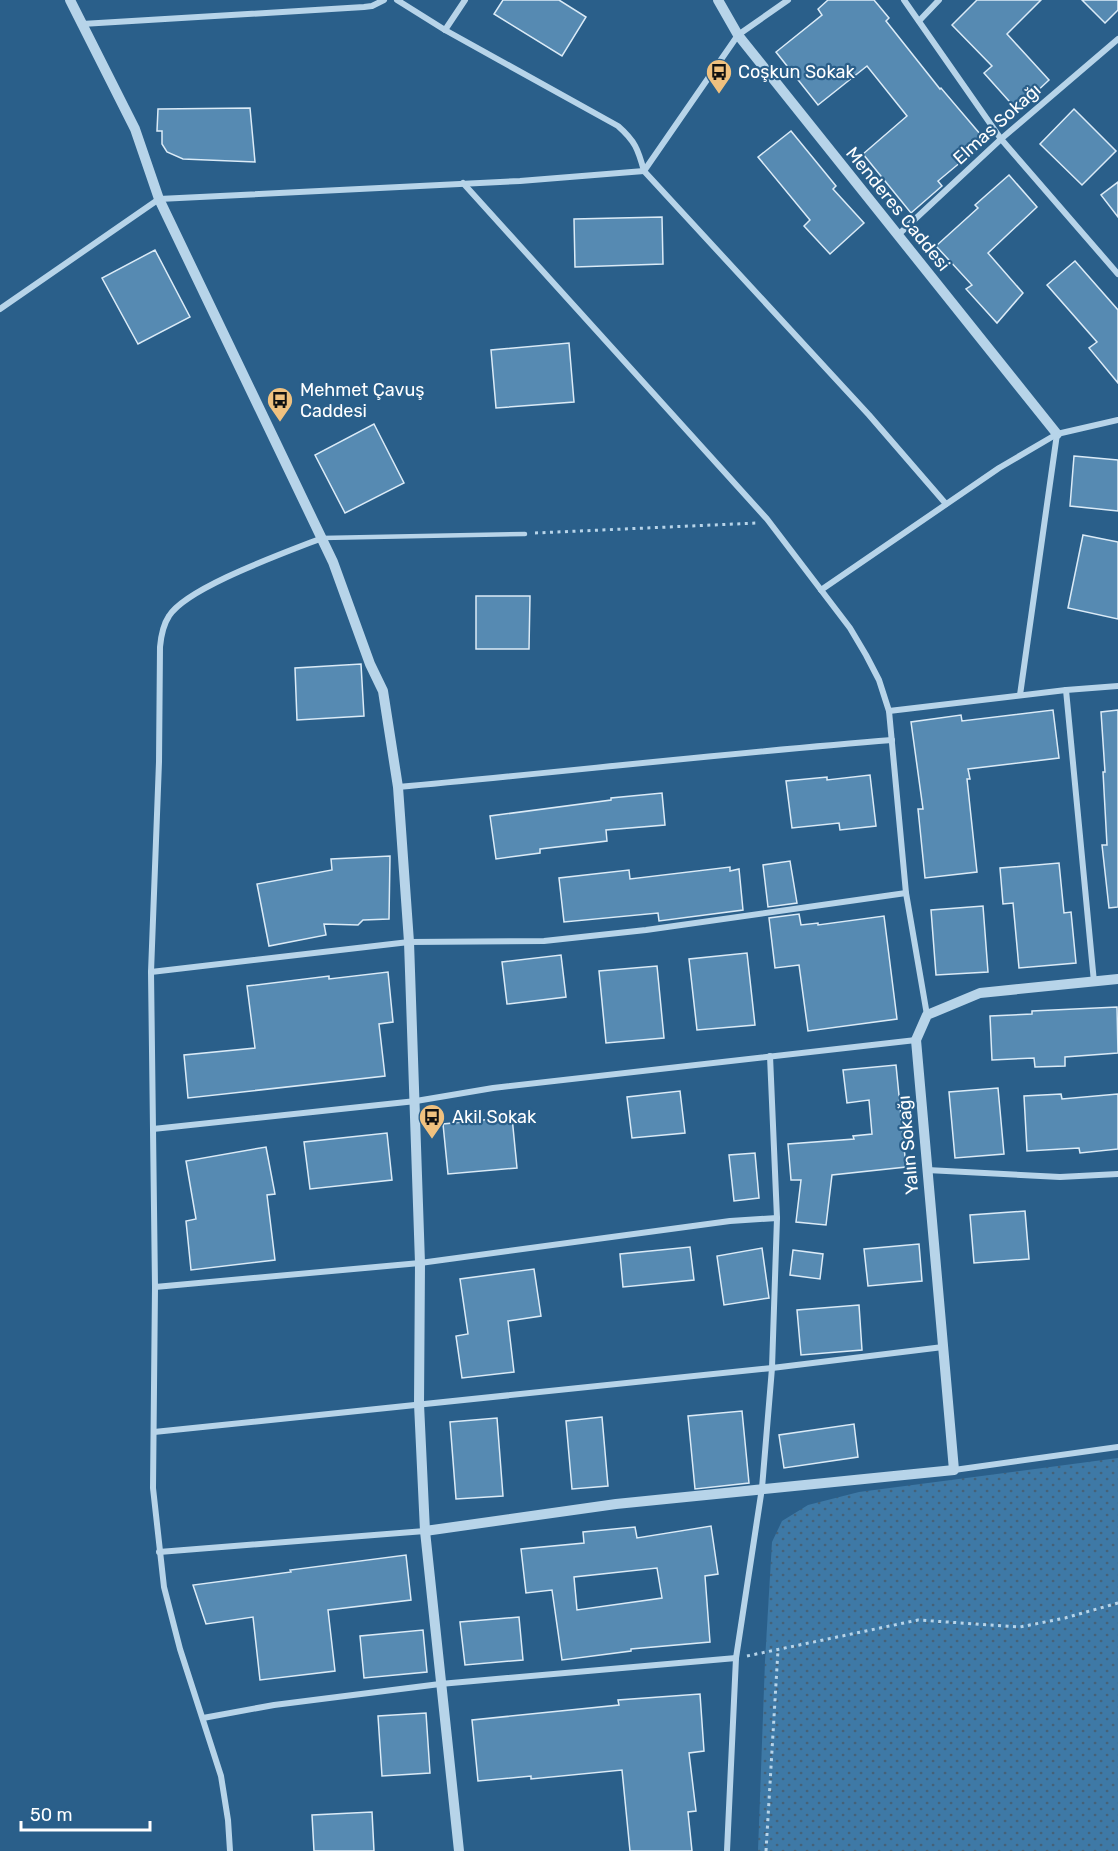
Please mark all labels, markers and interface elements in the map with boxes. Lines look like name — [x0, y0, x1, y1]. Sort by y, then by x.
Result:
bus stop icon: Coşkun Sokak — [704, 57, 734, 95]
place label: Coşkun Sokak — [738, 61, 855, 83]
street label: Elmas Sokağı — [949, 79, 1045, 169]
street label: Menderes Caddesi — [841, 142, 955, 276]
place label: Mehmet Çavuş Caddesi — [300, 379, 425, 422]
bus stop icon: Mehmet Çavuş Caddesi — [265, 385, 295, 423]
street label: Yalın Sokağı — [893, 1094, 923, 1196]
bus stop icon: Akil Sokak — [417, 1102, 447, 1140]
place label: Akil Sokak — [452, 1106, 537, 1128]
scale bar — [21, 1794, 150, 1832]
text: 50 m — [30, 1804, 73, 1826]

